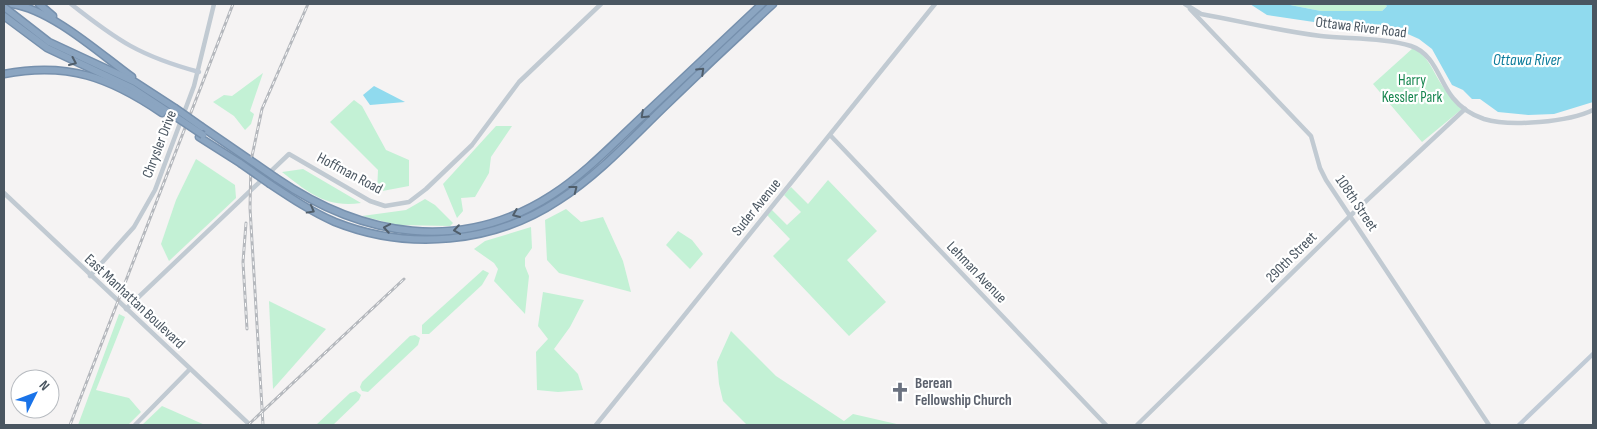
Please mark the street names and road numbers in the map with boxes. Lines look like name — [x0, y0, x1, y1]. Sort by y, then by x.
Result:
street label: Ottawa River Road — [1314, 12, 1408, 43]
street label: Chrysler Drive — [138, 108, 181, 181]
street label: Hoffman Road — [314, 148, 386, 199]
street label: 108th Street — [1331, 172, 1382, 235]
street label: Suder Avenue — [728, 175, 785, 240]
street label: 290th Street — [1262, 228, 1321, 287]
street label: Lehman Avenue — [942, 237, 1011, 307]
street label: East Manhattan Boulevard — [80, 250, 189, 353]

